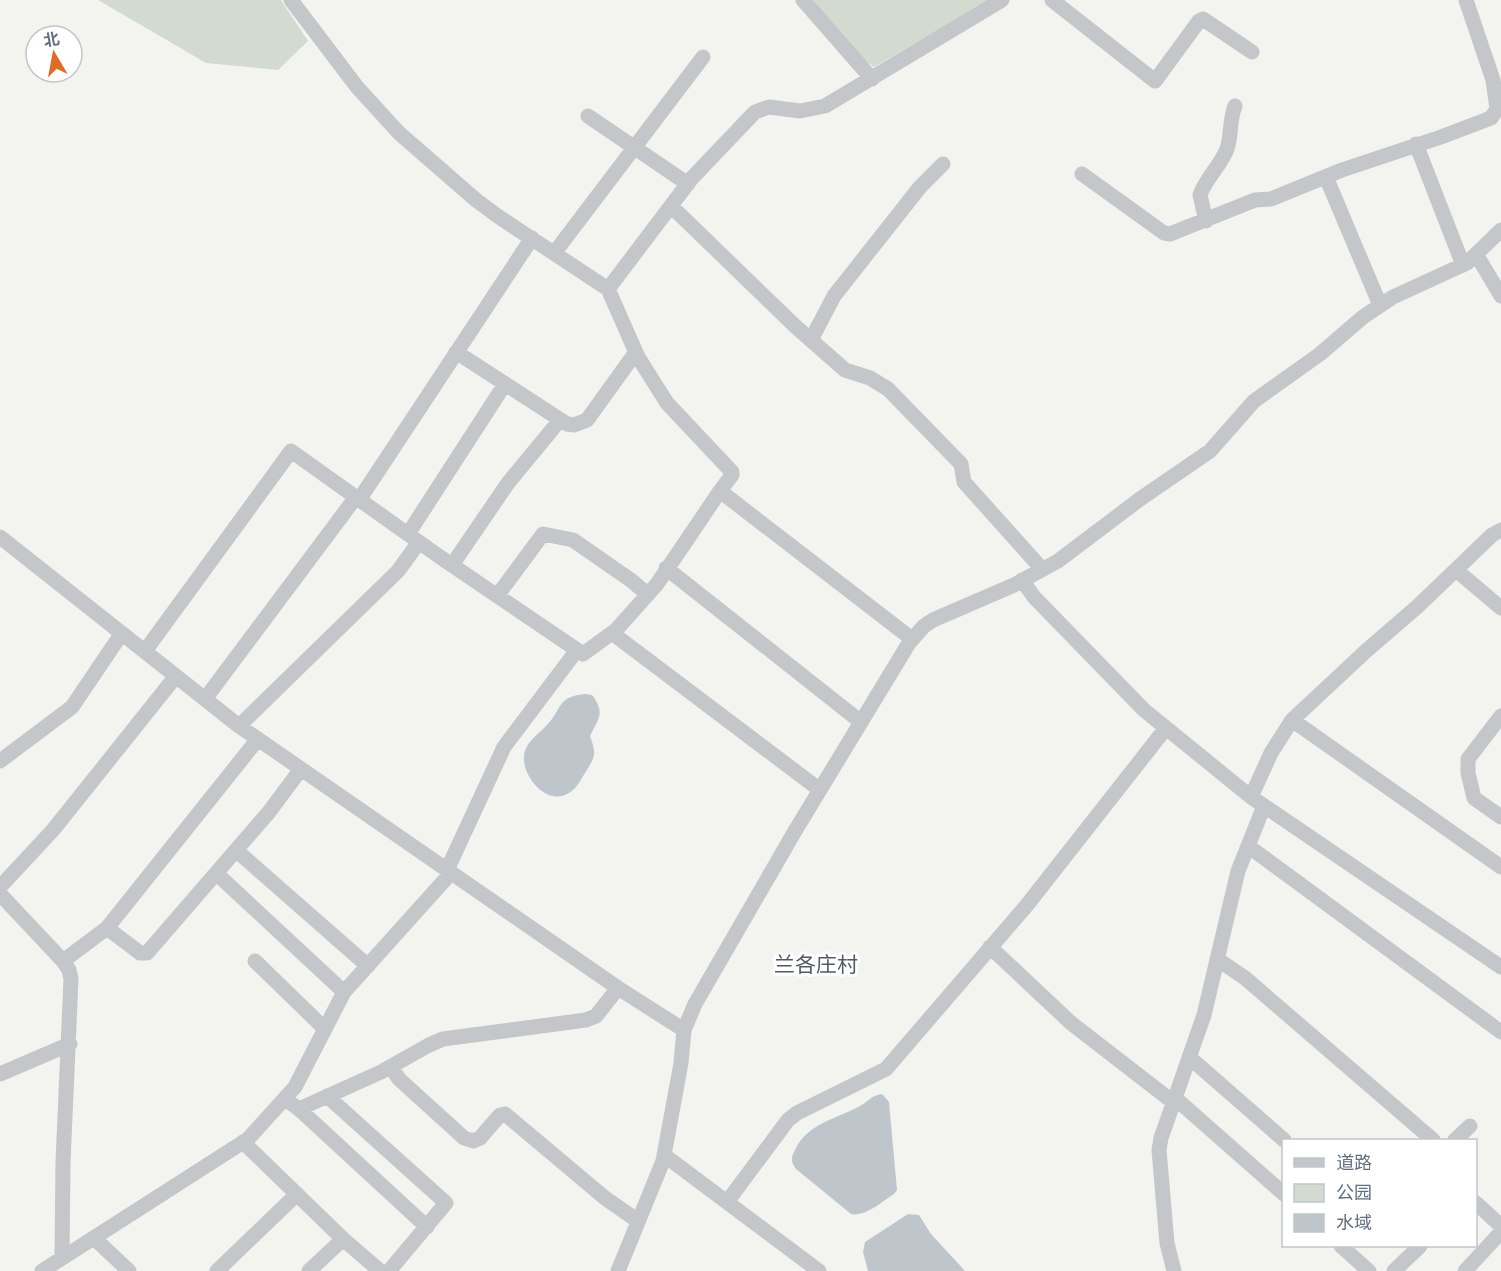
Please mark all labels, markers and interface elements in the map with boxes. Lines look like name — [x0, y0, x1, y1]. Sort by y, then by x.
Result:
north arrow — [24, 24, 84, 84]
text: 北 — [42, 27, 61, 52]
district label: 兰各庄村 — [774, 950, 858, 979]
legend — [1282, 1139, 1477, 1247]
text: 道路 — [1336, 1150, 1372, 1175]
text: 公园 — [1336, 1180, 1372, 1205]
text: 水域 — [1336, 1210, 1372, 1235]

